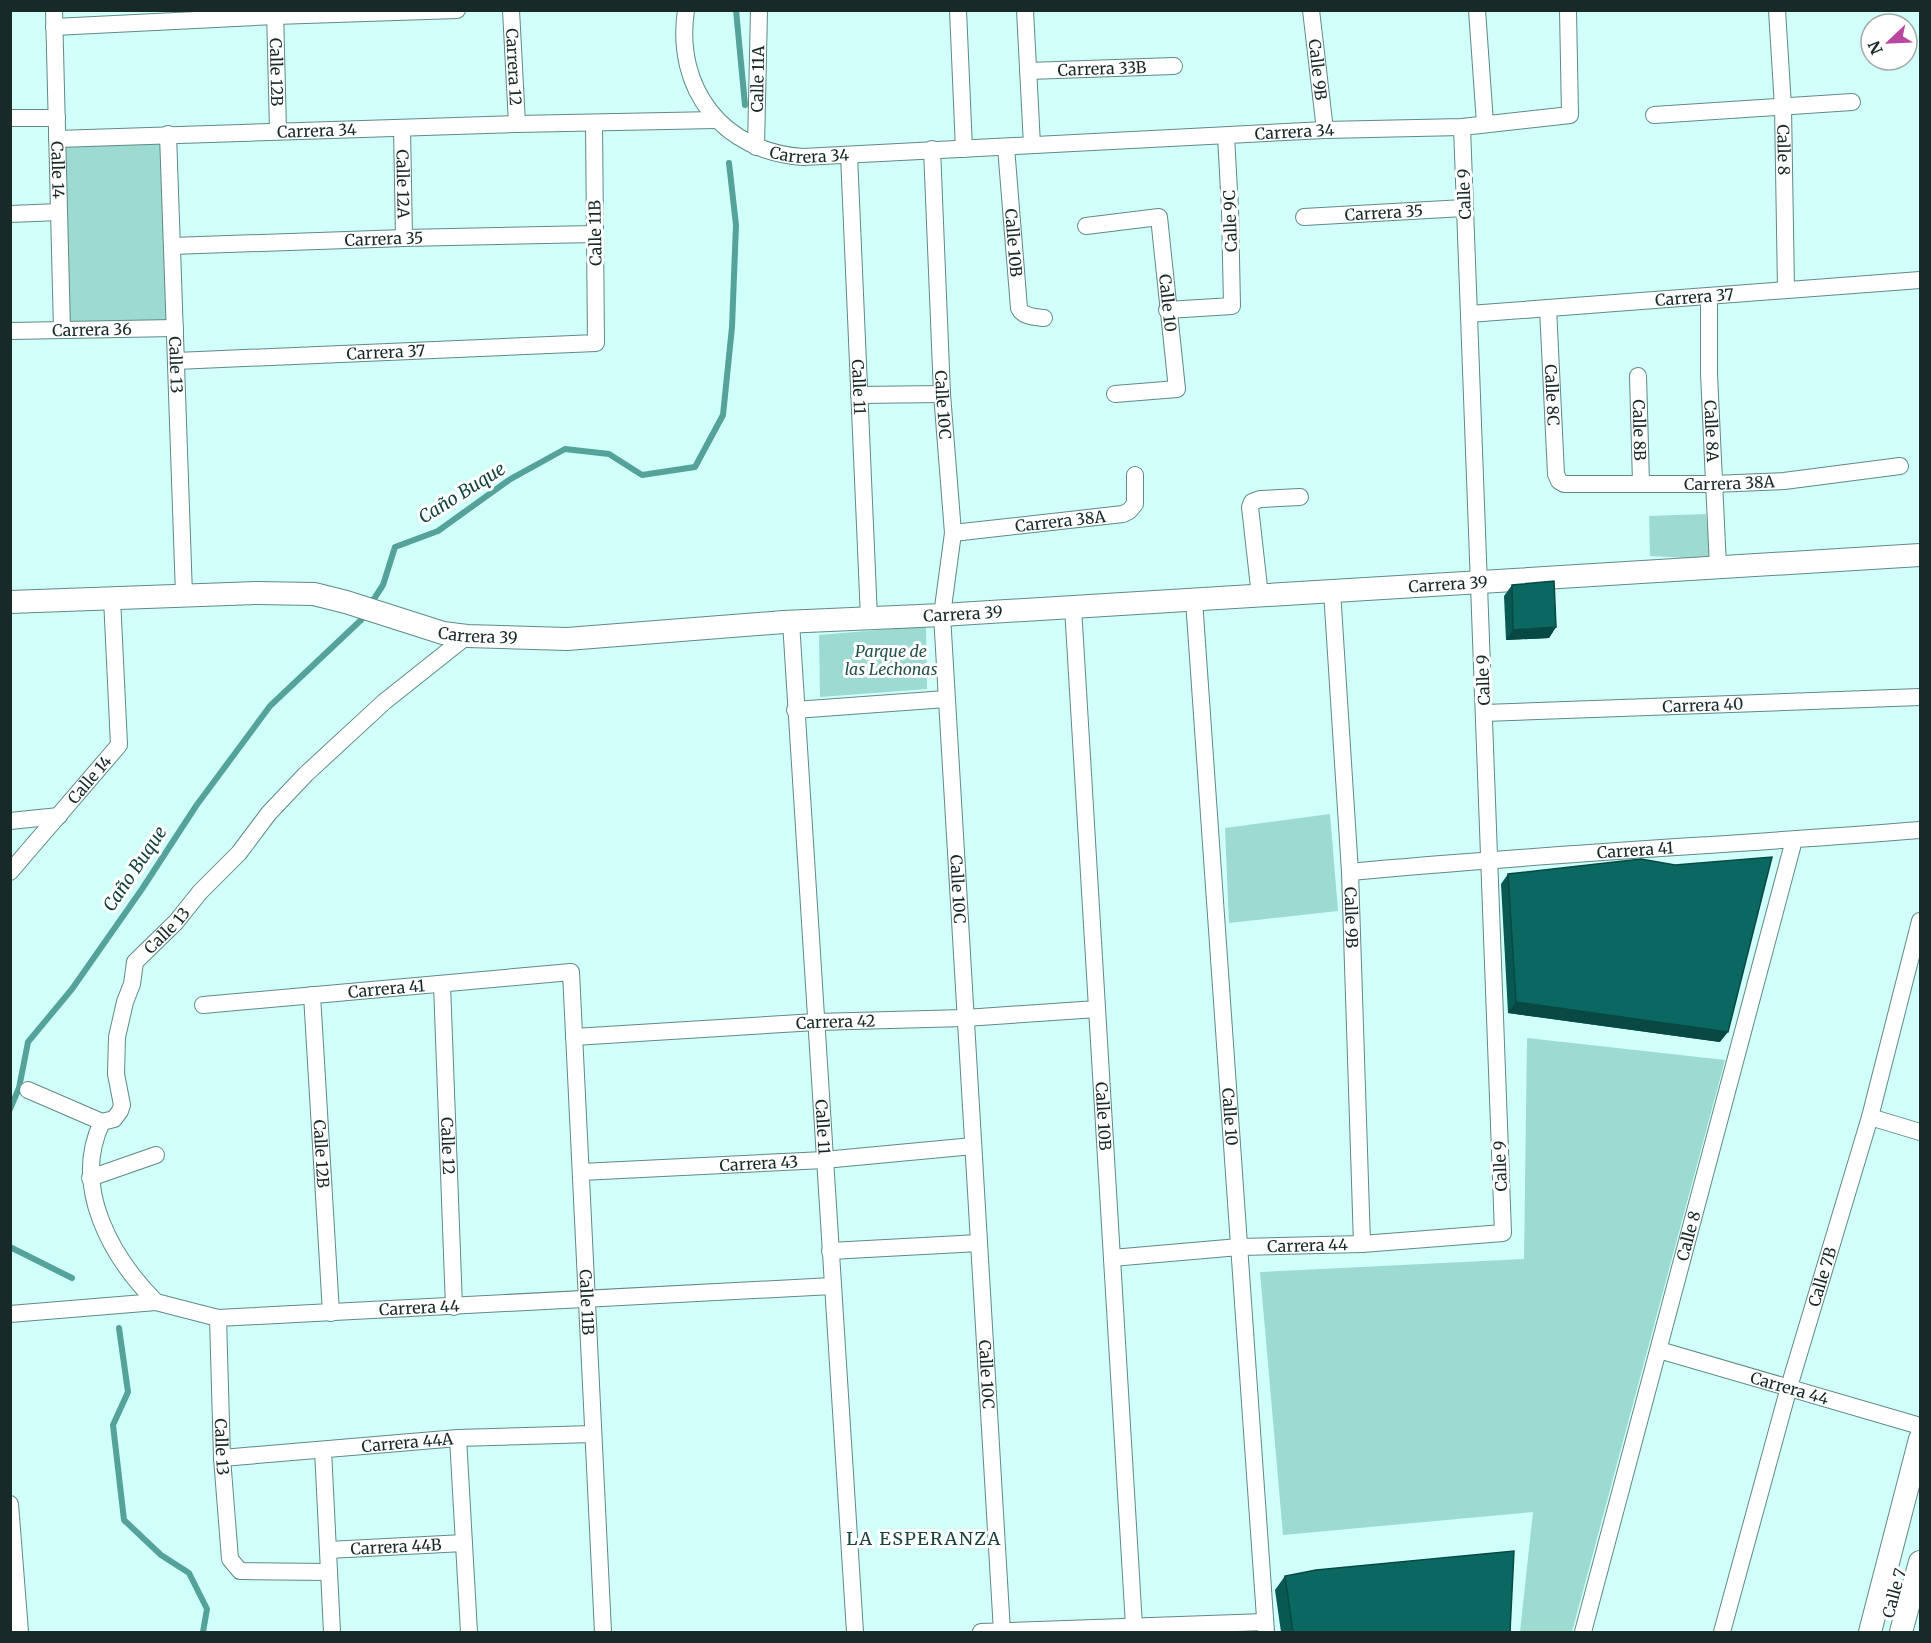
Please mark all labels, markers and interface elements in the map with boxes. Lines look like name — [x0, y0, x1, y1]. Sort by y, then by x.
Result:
north arrow — [1859, 12, 1919, 72]
street label: Carrera 12 — [502, 28, 526, 106]
street label: Calle 12B — [266, 38, 287, 107]
street label: Calle 9B — [1304, 38, 1331, 101]
text: N — [1863, 38, 1887, 58]
street label: Calle 11A — [747, 45, 768, 113]
street label: Carrera 33B — [1057, 57, 1147, 80]
street label: Carrera 34 — [277, 119, 357, 142]
street label: Carrera 34 — [1254, 120, 1335, 144]
street label: Calle 8 — [1773, 124, 1794, 175]
street label: Calle 14 — [47, 141, 69, 199]
street label: Carrera 34 — [767, 142, 850, 167]
street label: Calle 12A — [392, 149, 414, 220]
street label: Calle 9 — [1453, 168, 1475, 220]
street label: Calle 9C — [1219, 190, 1241, 252]
street label: Calle 11B — [584, 200, 606, 266]
street label: Carrera 35 — [1344, 200, 1424, 225]
street label: Calle 10B — [1001, 208, 1026, 278]
street label: Carrera 35 — [344, 228, 423, 250]
street label: Calle 10 — [1155, 273, 1181, 333]
street label: Carrera 37 — [1654, 284, 1734, 310]
street label: Carrera 36 — [52, 319, 132, 340]
street label: Calle 13 — [165, 336, 187, 394]
street label: Carrera 37 — [346, 340, 426, 364]
street label: Calle 11 — [848, 359, 870, 415]
street label: Calle 8C — [1541, 364, 1564, 426]
street label: Calle 10C — [931, 370, 956, 440]
street label: Calle 8B — [1629, 399, 1650, 461]
street label: Calle 8A — [1700, 399, 1723, 463]
water label: Caño Buque — [414, 457, 510, 528]
street label: Carrera 38A — [1684, 471, 1776, 494]
street label: Carrera 38A — [1014, 506, 1107, 536]
street label: Carrera 39 — [1408, 572, 1488, 596]
street label: Carrera 39 — [923, 601, 1003, 626]
street label: Carrera 39 — [437, 622, 518, 648]
park label: Parque de las Lechonas — [845, 641, 938, 679]
street label: Calle 9 — [1472, 654, 1494, 706]
street label: Carrera 40 — [1662, 693, 1744, 716]
street label: Calle 14 — [63, 751, 116, 808]
water label: Caño Buque — [98, 822, 172, 916]
street label: Carrera 41 — [1596, 837, 1674, 862]
street label: Calle 10C — [946, 854, 970, 924]
street label: Calle 9B — [1340, 886, 1362, 949]
street label: Calle 13 — [140, 903, 194, 958]
street label: Carrera 41 — [347, 975, 425, 1002]
street label: Carrera 42 — [795, 1010, 876, 1033]
street label: Calle 10B — [1091, 1081, 1116, 1151]
street label: Calle 10 — [1218, 1087, 1242, 1146]
street label: Calle 11 — [811, 1099, 835, 1155]
street label: Calle 12 — [437, 1117, 459, 1175]
street label: Calle 12B — [309, 1119, 334, 1189]
street label: Calle 9 — [1489, 1140, 1511, 1192]
street label: Carrera 43 — [719, 1151, 799, 1175]
street label: Calle 8 — [1672, 1209, 1704, 1263]
street label: Carrera 44 — [1267, 1234, 1348, 1256]
street label: Calle 7B — [1804, 1244, 1840, 1309]
street label: Calle 11B — [575, 1269, 599, 1336]
street label: Carrera 44 — [378, 1295, 460, 1320]
street label: Calle 10C — [975, 1339, 999, 1409]
street label: Carrera 44 — [1748, 1367, 1831, 1409]
street label: Calle 13 — [211, 1418, 233, 1476]
street label: Carrera 44A — [361, 1428, 455, 1456]
district label: LA ESPERANZA — [846, 1527, 1002, 1550]
street label: Carrera 44B — [350, 1534, 442, 1559]
street label: Calle 7 — [1878, 1566, 1910, 1620]

